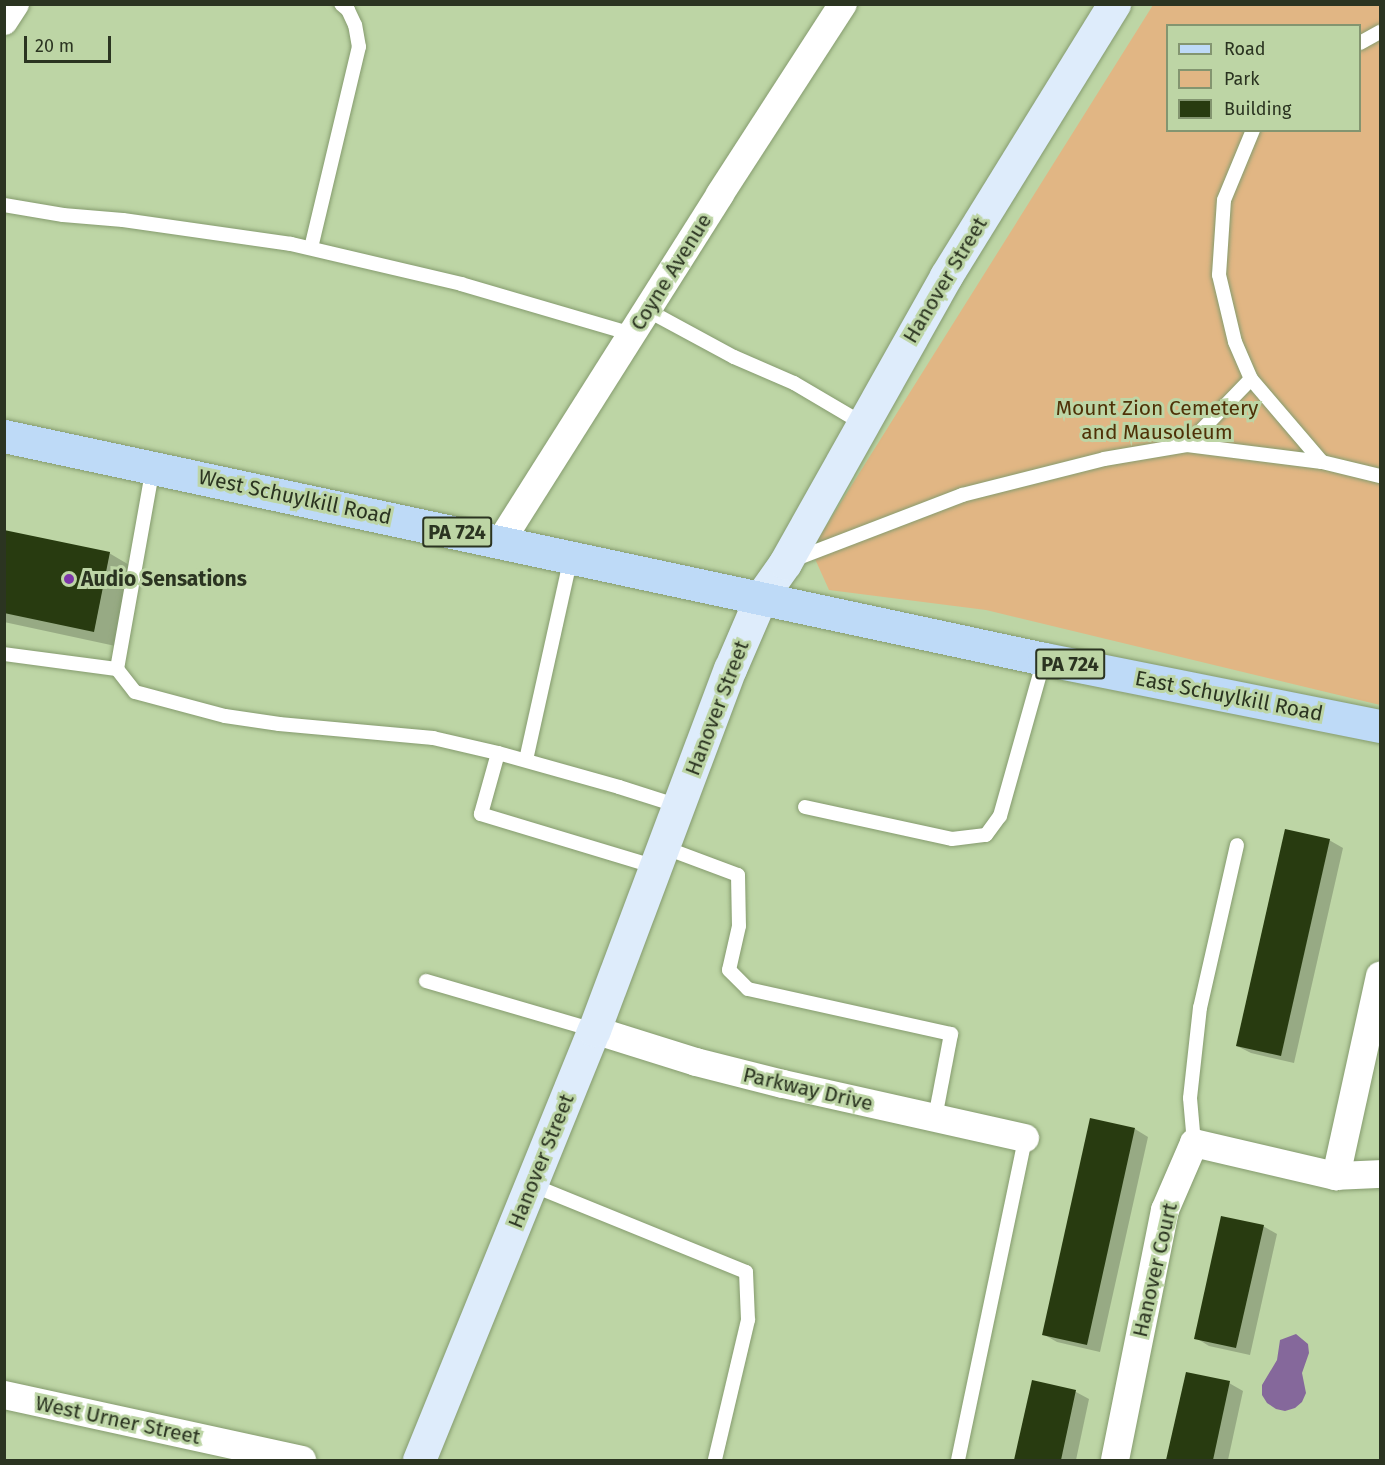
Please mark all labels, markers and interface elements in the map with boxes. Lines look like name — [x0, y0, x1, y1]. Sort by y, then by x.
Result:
scale bar — [27, 24, 114, 62]
legend — [1166, 24, 1361, 132]
text: 20 m — [35, 35, 74, 57]
text: Road — [1224, 38, 1266, 60]
text: Park — [1224, 68, 1259, 90]
text: Building — [1224, 98, 1291, 120]
street label: Coyne Avenue — [625, 209, 717, 335]
street label: Hanover Street — [897, 212, 993, 348]
park label: Mount Zion Cemetery and Mausoleum — [1056, 395, 1258, 445]
street label: West Schuylkill Road — [196, 464, 394, 530]
road number: PA 724 — [421, 515, 493, 549]
place label: Audio Sensations — [81, 566, 247, 592]
marker: Audio Sensations — [62, 572, 76, 586]
street label: Hanover Street — [680, 637, 754, 779]
road number: PA 724 — [1034, 647, 1106, 681]
street label: East Schuylkill Road — [1133, 665, 1325, 727]
street label: Parkway Drive — [741, 1062, 875, 1116]
street label: Hanover Street — [503, 1090, 579, 1232]
street label: Hanover Court — [1127, 1200, 1183, 1340]
street label: West Urner Street — [33, 1390, 203, 1450]

